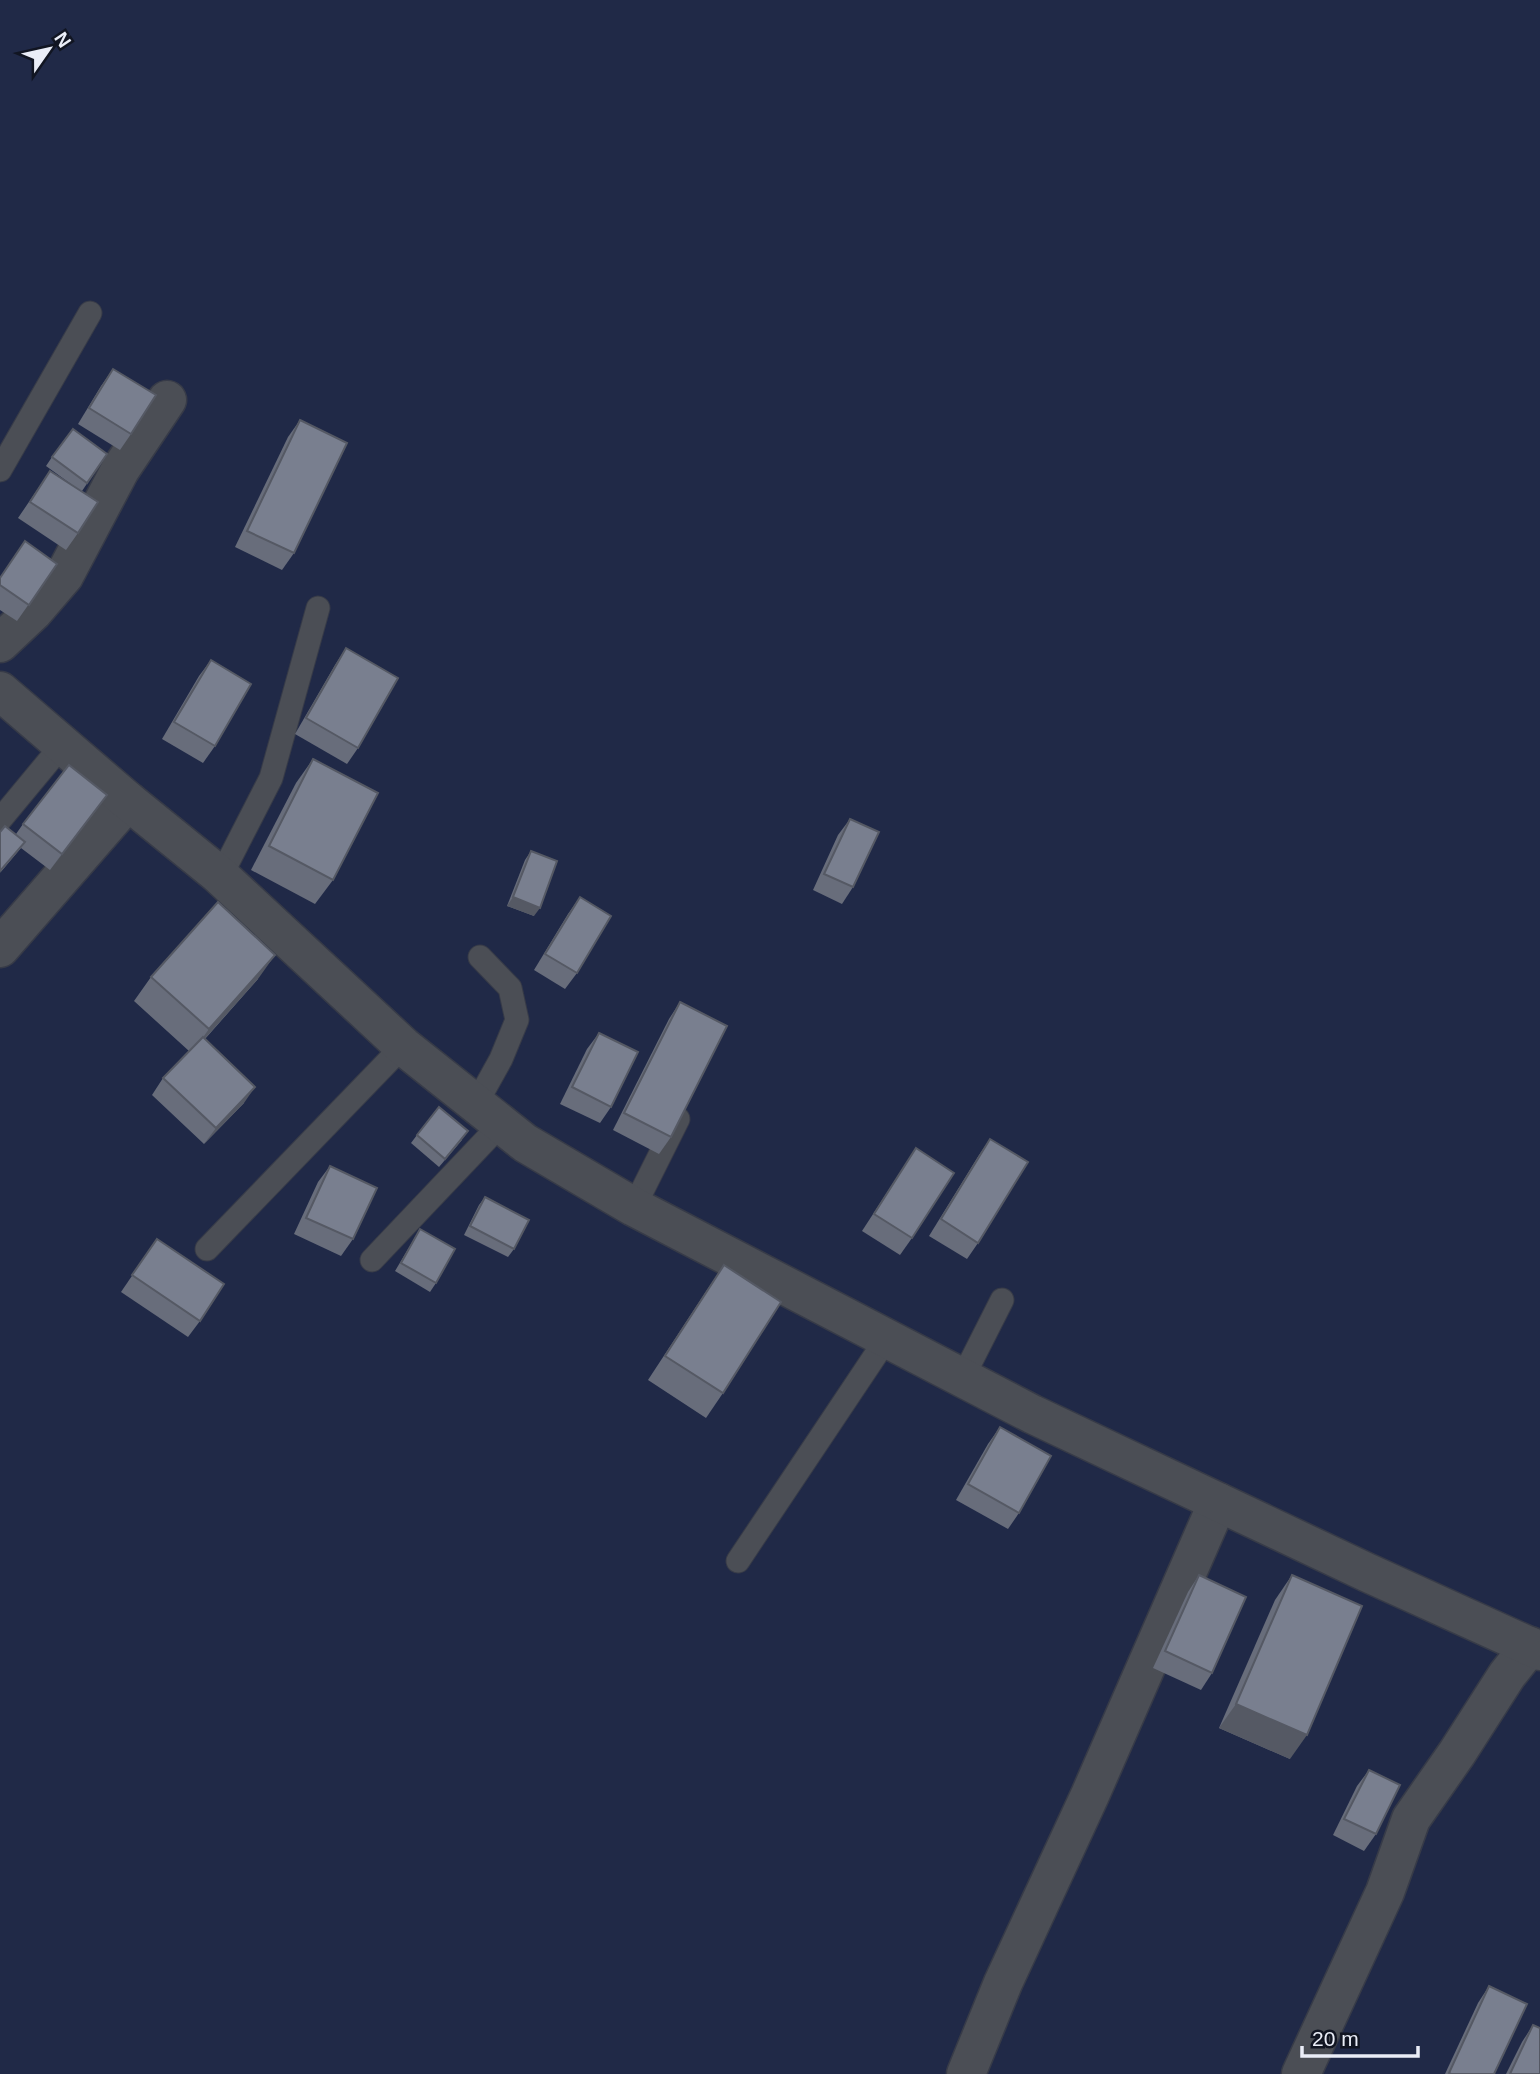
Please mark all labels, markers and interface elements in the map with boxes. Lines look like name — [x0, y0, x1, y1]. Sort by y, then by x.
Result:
north arrow — [14, 14, 84, 84]
text: N — [50, 28, 75, 51]
scale bar — [1302, 2014, 1418, 2058]
text: 20 m — [1312, 2027, 1359, 2050]

